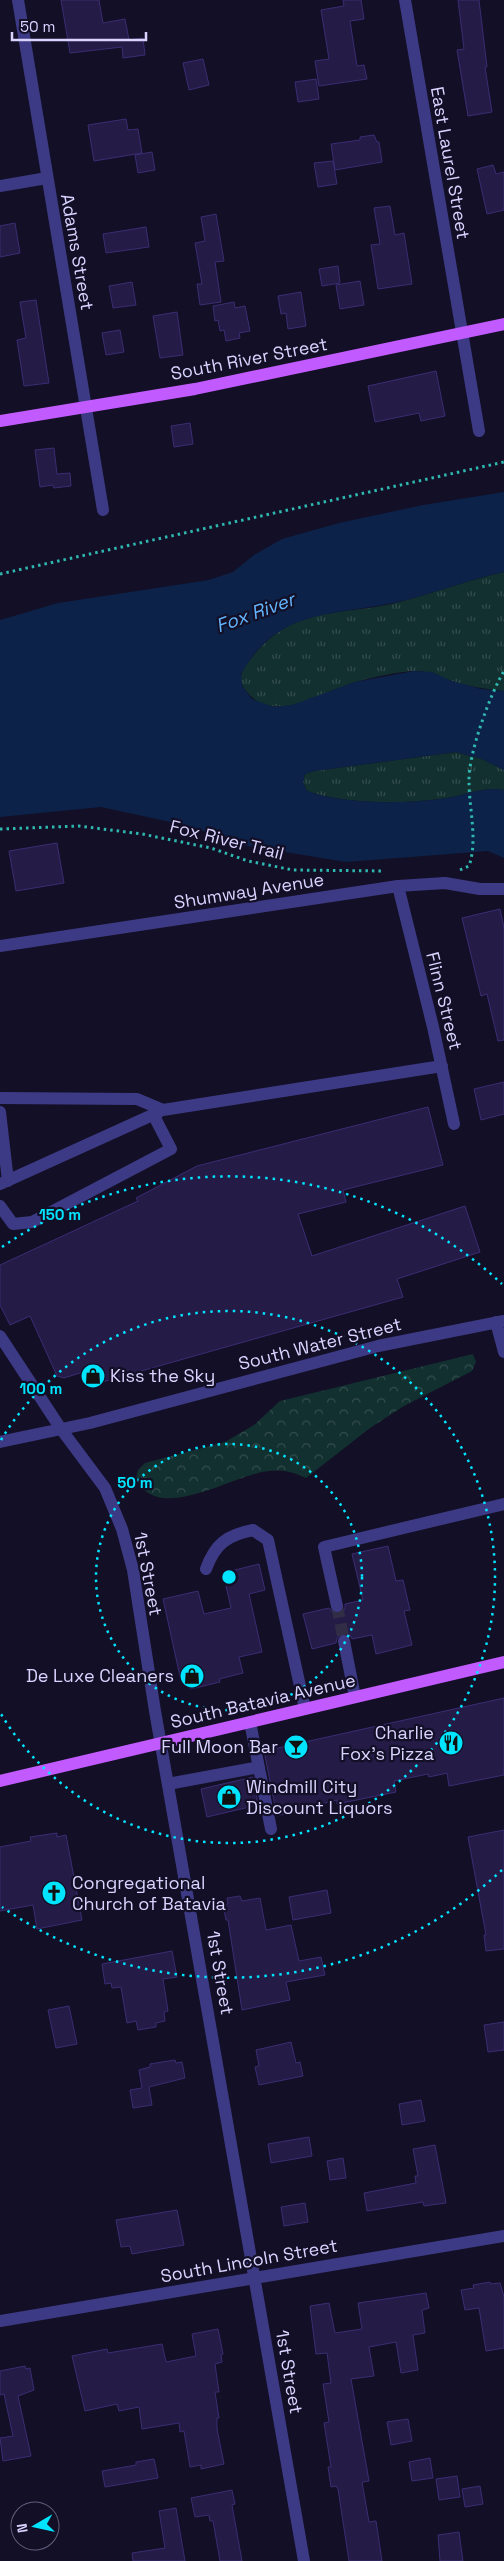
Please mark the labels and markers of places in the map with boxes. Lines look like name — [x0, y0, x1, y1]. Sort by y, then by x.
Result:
shop icon: Kiss the Sky — [80, 1363, 106, 1389]
place label: Kiss the Sky — [110, 1364, 215, 1387]
centre of rings — [220, 1568, 238, 1586]
shop icon: De Luxe Cleaners — [179, 1663, 205, 1689]
place label: De Luxe Cleaners — [26, 1664, 174, 1687]
place label: Charlie Fox's Pizza — [340, 1721, 434, 1765]
restaurant icon: Charlie Fox's Pizza — [438, 1730, 464, 1756]
bar icon: Full Moon Bar — [283, 1734, 309, 1760]
place label: Full Moon Bar — [161, 1735, 278, 1758]
place label: Windmill City Discount Liquors — [246, 1775, 393, 1819]
shop icon: Windmill City Discount Liquors — [216, 1784, 242, 1810]
place label: Congregational Church of Batavia — [72, 1871, 226, 1915]
church icon: Congregational Church of Batavia — [41, 1880, 67, 1906]

